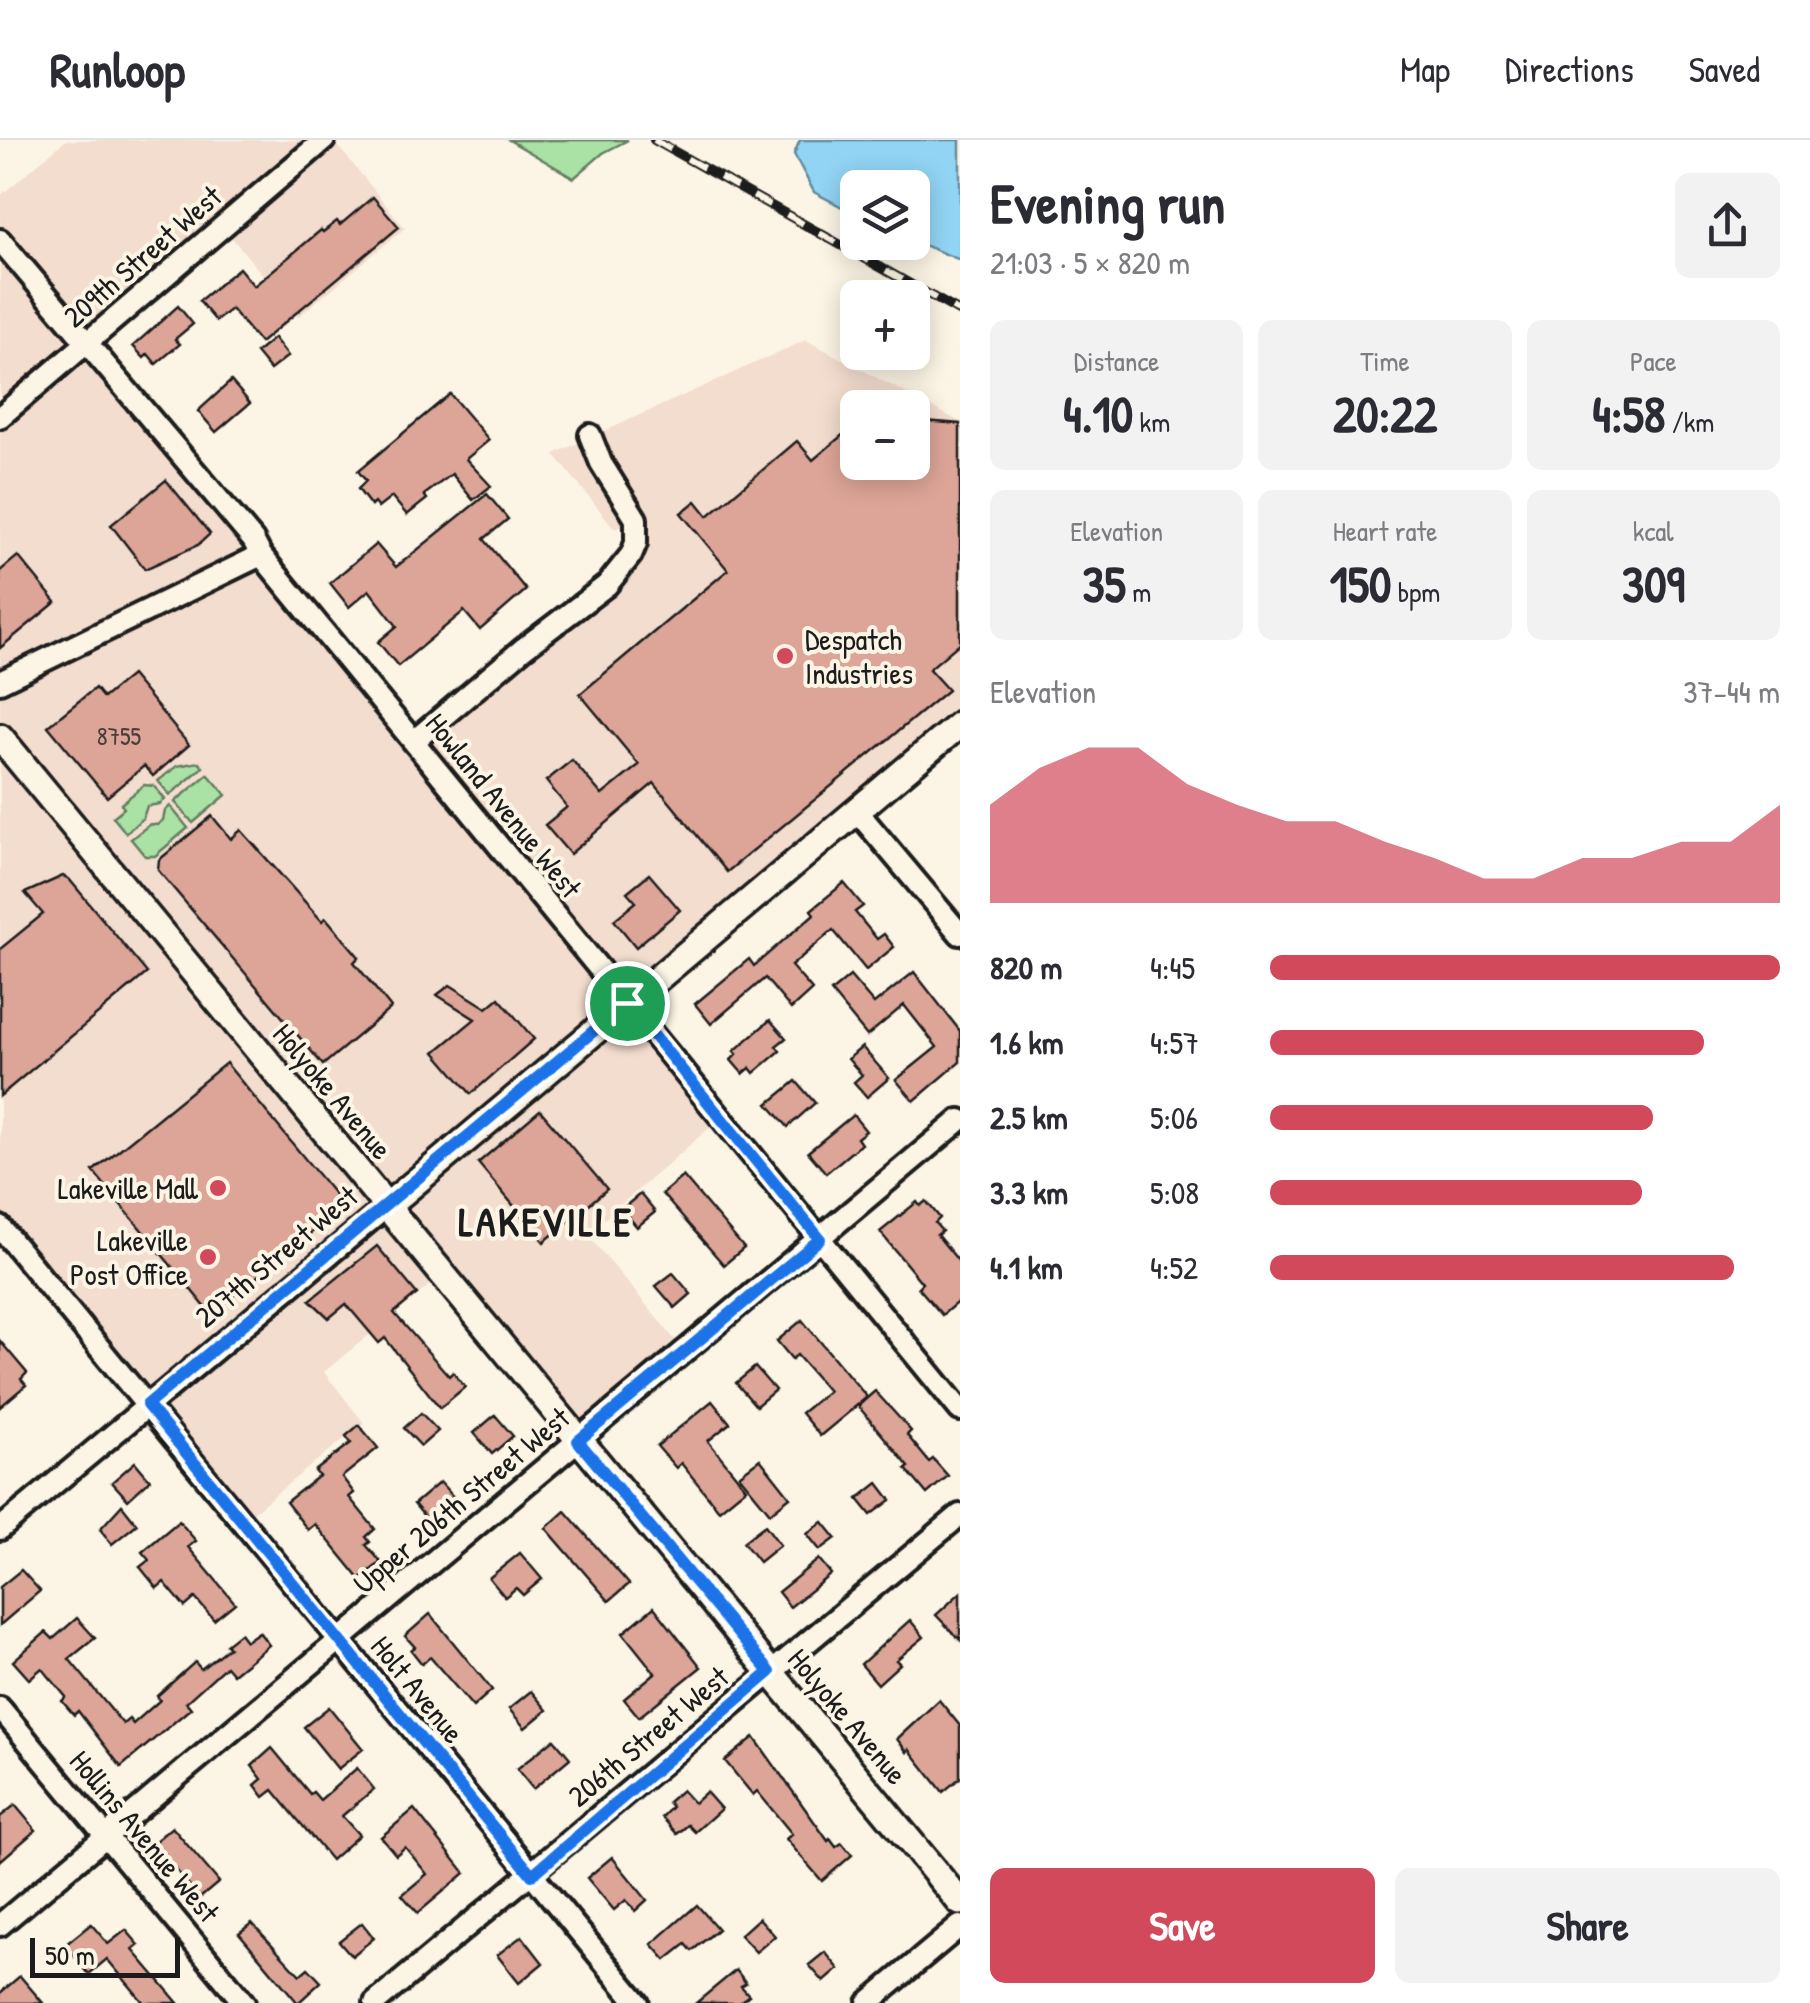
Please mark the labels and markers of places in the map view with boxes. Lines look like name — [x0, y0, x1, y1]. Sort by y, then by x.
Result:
place label: Despatch Industries — [805, 619, 913, 693]
marker: Despatch Industries — [774, 645, 796, 667]
pin — [585, 961, 670, 1046]
place label: Lakeville Mall — [58, 1168, 199, 1208]
marker: Lakeville Mall — [207, 1177, 229, 1199]
place label: Lakeville Post Office — [70, 1220, 188, 1294]
marker: Lakeville Post Office — [197, 1246, 219, 1268]

